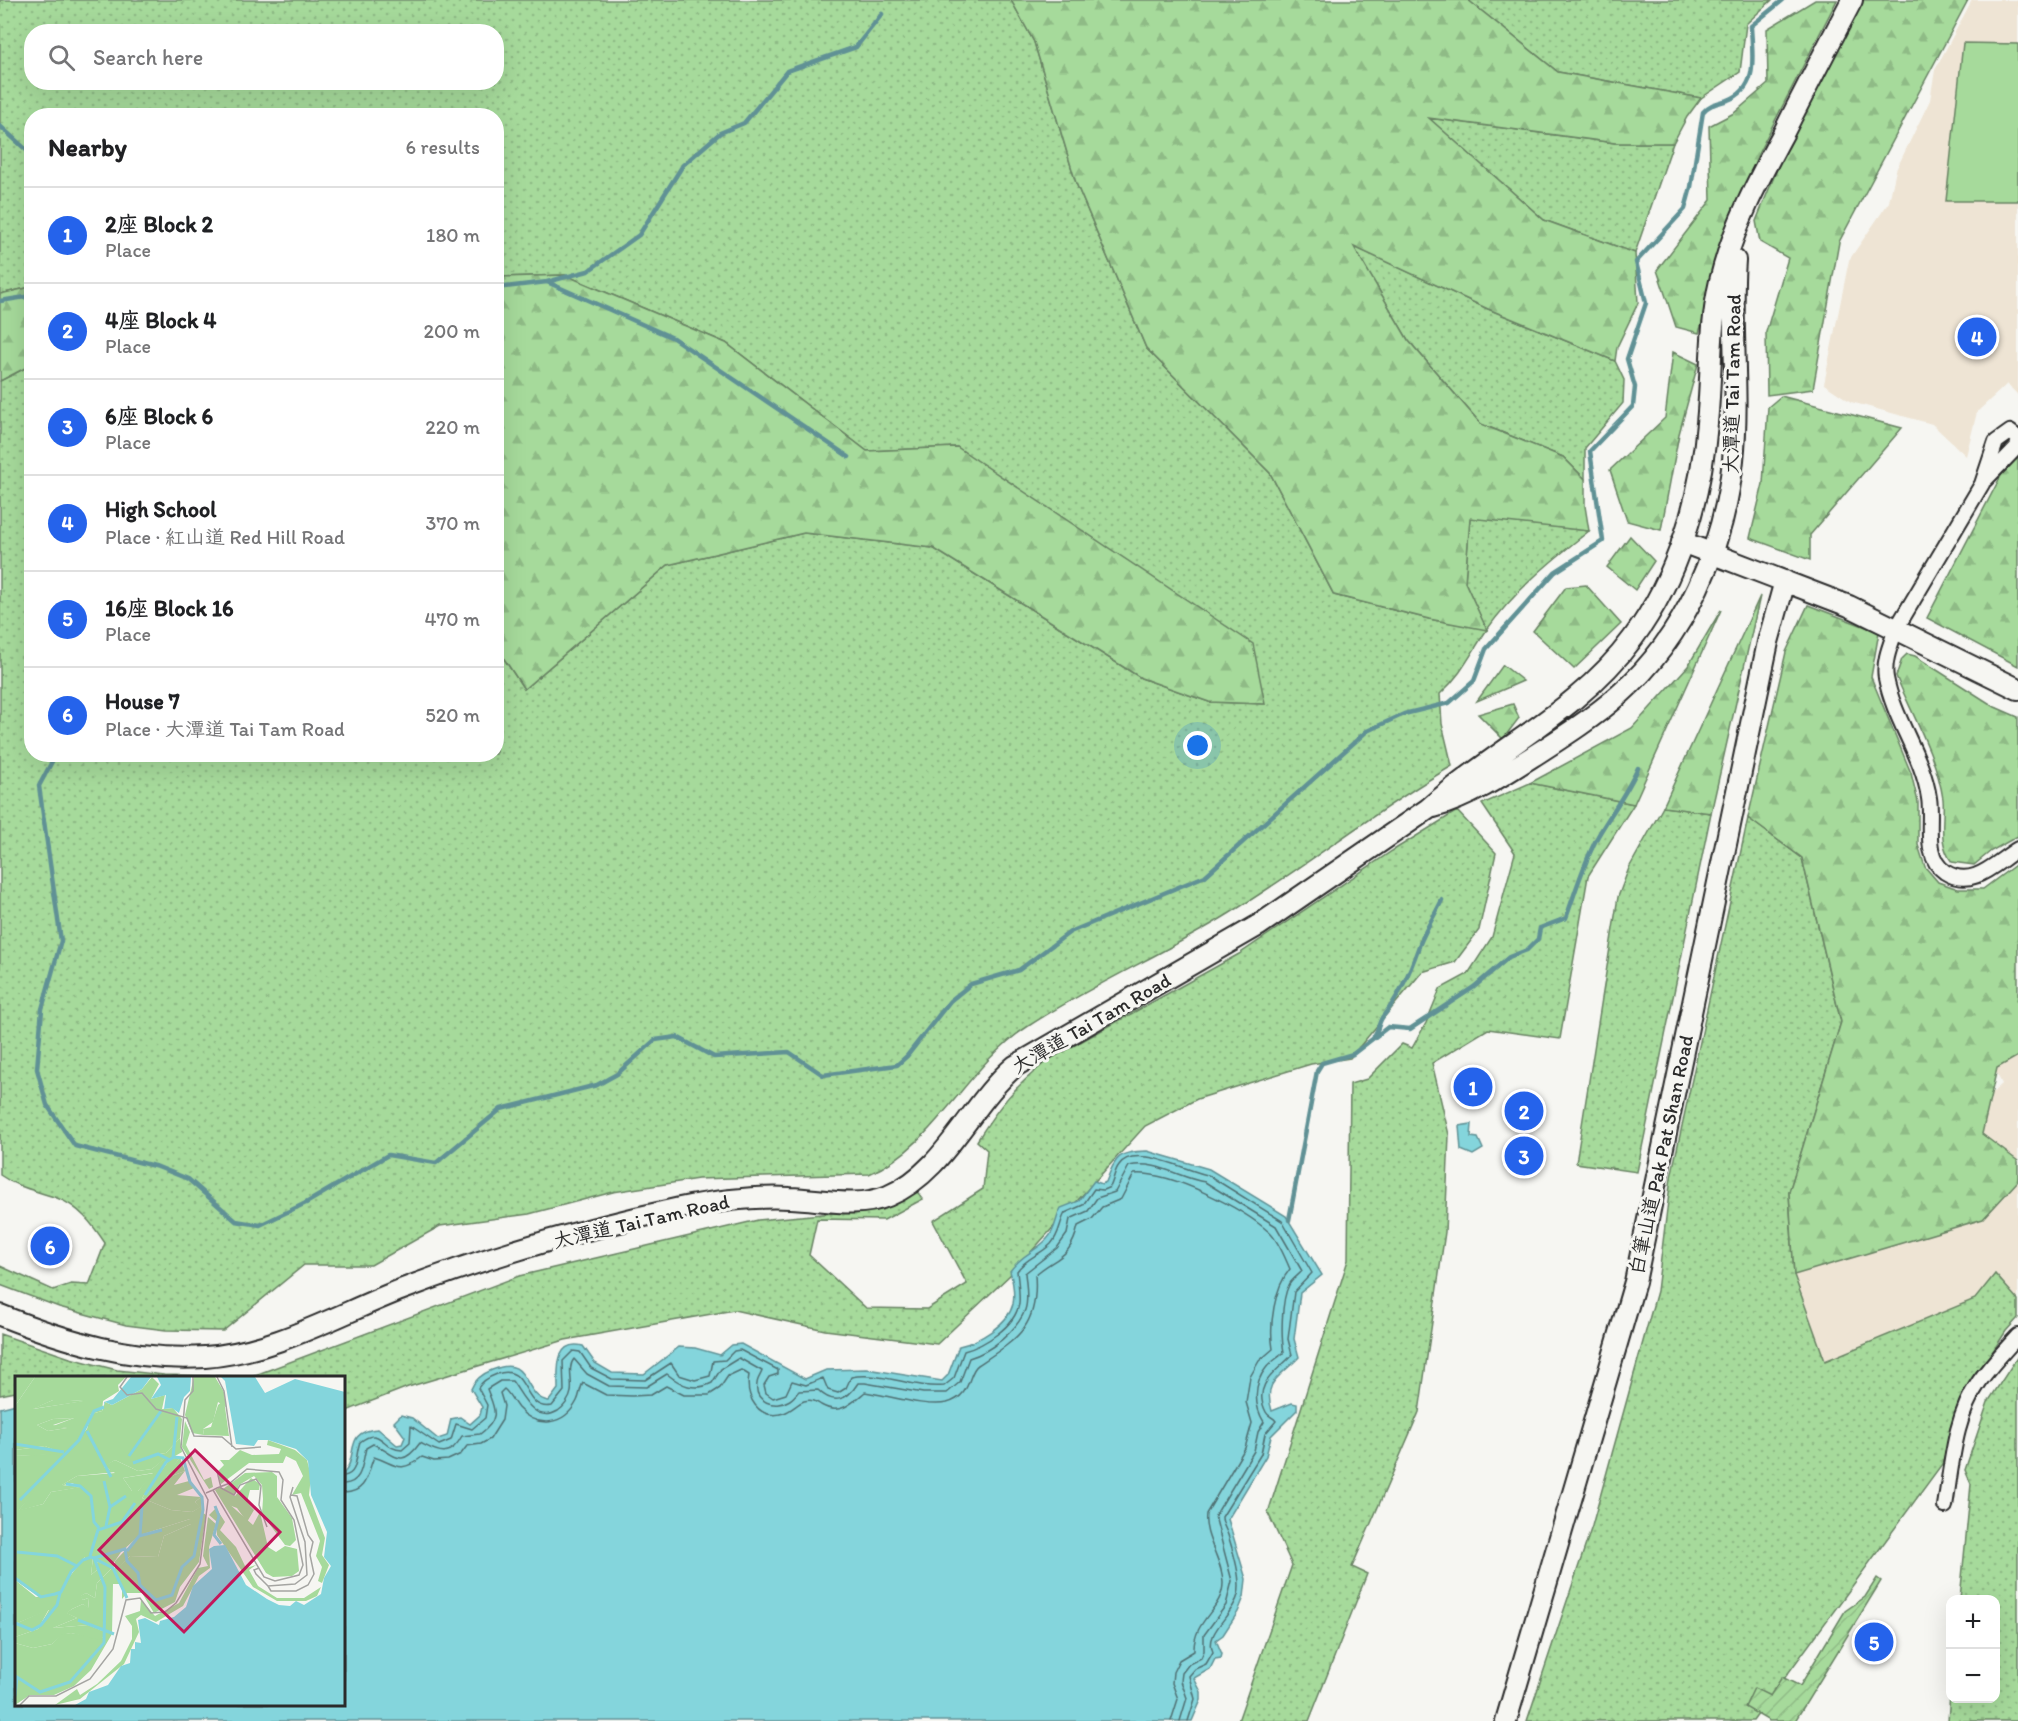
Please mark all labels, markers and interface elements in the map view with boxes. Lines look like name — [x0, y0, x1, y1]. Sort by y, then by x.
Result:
search box — [24, 24, 504, 90]
icon: search — [45, 41, 78, 74]
text: Search here — [93, 44, 203, 71]
text: Nearby — [48, 131, 127, 163]
text: 6 results — [406, 135, 480, 159]
text: 2座 Block 2 — [105, 211, 213, 238]
text: 1 — [63, 223, 72, 247]
text: 180 m — [426, 223, 480, 247]
text: Place — [105, 238, 151, 262]
street label: 大潭道 Tai Tam Road — [1718, 294, 1746, 474]
text: 4座 Block 4 — [105, 307, 216, 334]
pin: 4 — [1958, 314, 1996, 360]
text: 2 — [62, 319, 73, 343]
text: 200 m — [424, 319, 480, 343]
text: Place — [105, 334, 151, 358]
text: 6座 Block 6 — [105, 403, 213, 430]
text: 3 — [62, 415, 73, 439]
text: 220 m — [425, 415, 480, 439]
text: Place — [105, 430, 151, 454]
text: High School — [105, 496, 217, 523]
text: 4 — [61, 511, 74, 535]
text: 370 m — [426, 511, 480, 535]
text: Place · 紅山道 Red Hill Road — [105, 525, 345, 549]
text: 16座 Block 16 — [105, 595, 234, 622]
text: 5 — [62, 607, 73, 631]
text: 470 m — [424, 607, 480, 631]
text: Place — [105, 622, 151, 646]
text: House 7 — [105, 688, 180, 715]
text: 6 — [62, 703, 73, 727]
text: 520 m — [425, 703, 480, 727]
text: Place · 大潭道 Tai Tam Road — [105, 717, 345, 741]
your location — [1183, 731, 1212, 760]
street label: 大潭道 Tai Tam Road — [1007, 968, 1175, 1078]
street label: 白筆山道 Pak Pat Shan Road — [1624, 1033, 1698, 1277]
pin: 1 — [1454, 1064, 1492, 1110]
pin: 2 — [1504, 1088, 1544, 1134]
pin: 3 — [1504, 1134, 1544, 1178]
street label: 大潭道 Tai Tam Road — [551, 1189, 732, 1253]
pin: 6 — [31, 1224, 70, 1268]
inset map — [15, 1376, 345, 1706]
map controls — [1946, 1595, 2000, 1703]
button: + — [1946, 1595, 2000, 1649]
pin: 5 — [1854, 1620, 1894, 1664]
button: − — [1946, 1649, 2000, 1703]

